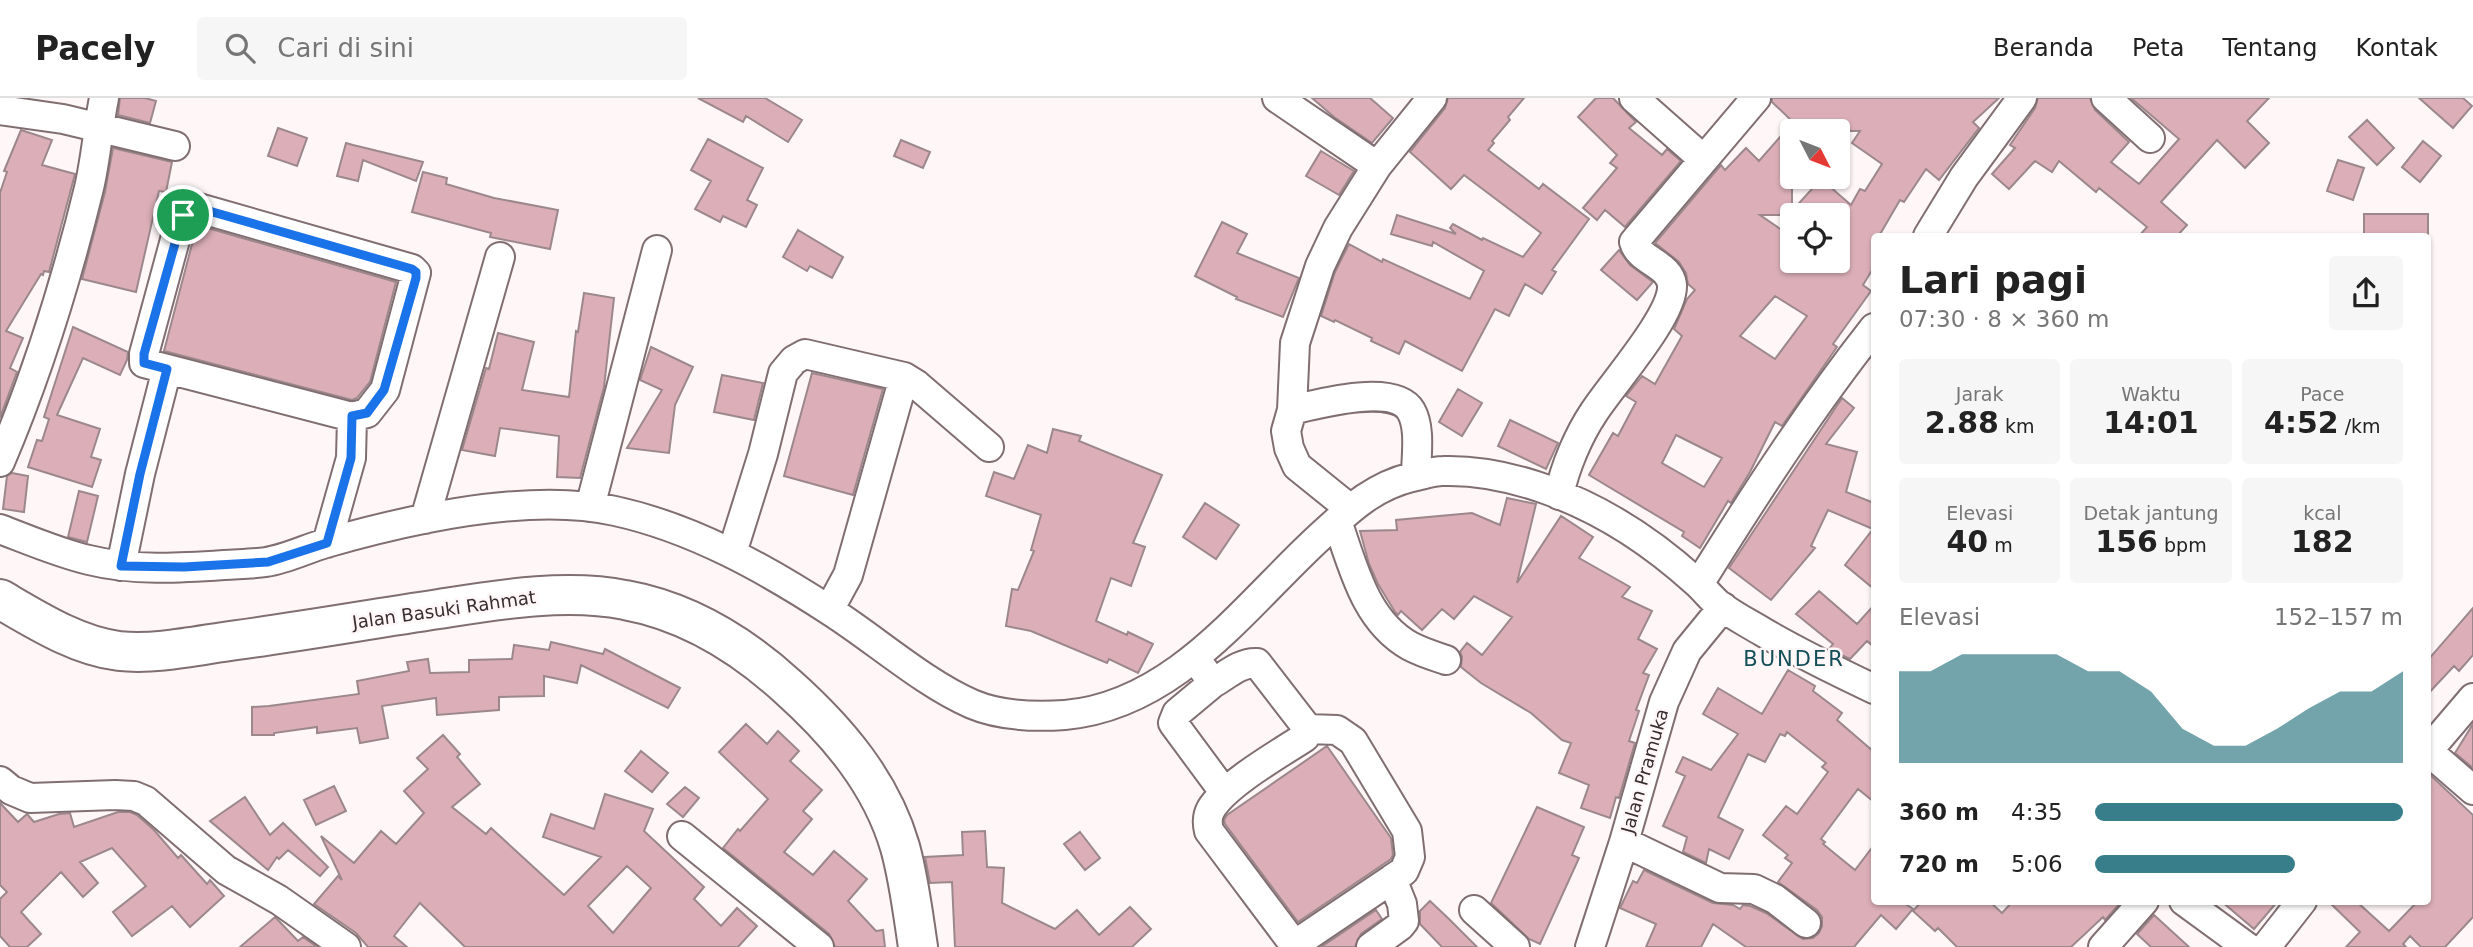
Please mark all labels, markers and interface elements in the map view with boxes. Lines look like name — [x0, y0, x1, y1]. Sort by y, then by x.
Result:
search box — [197, 17, 687, 80]
text: Pacely — [35, 29, 155, 68]
icon: search — [221, 29, 259, 67]
text: Cari di sini — [277, 33, 414, 63]
text: Beranda — [1993, 34, 2094, 62]
text: Peta — [2132, 34, 2184, 62]
text: Tentang — [2222, 34, 2318, 62]
text: Kontak — [2356, 34, 2438, 62]
north arrow — [1780, 119, 1850, 189]
map controls — [1780, 119, 1850, 273]
pin — [153, 185, 213, 245]
icon: arrive — [164, 196, 202, 234]
button: locate — [1780, 203, 1850, 273]
button: share — [2329, 256, 2403, 330]
text: Lari pagi — [1899, 258, 2087, 302]
text: 07:30 · 8 × 360 m — [1899, 306, 2109, 332]
text: Jarak — [1956, 383, 2004, 405]
text: Waktu — [2121, 383, 2181, 405]
text: Pace — [2300, 383, 2345, 405]
text: 2.88 — [1925, 405, 1999, 440]
text: 14:01 — [2103, 405, 2199, 440]
text: 4:52 — [2264, 405, 2339, 440]
text: km — [1999, 415, 2034, 437]
text: /km — [2339, 415, 2381, 437]
text: Elevasi — [1946, 502, 2013, 524]
text: Detak jantung — [2083, 502, 2219, 524]
text: kcal — [2303, 502, 2342, 524]
text: 40 — [1947, 524, 1988, 559]
text: 156 — [2095, 524, 2158, 559]
text: 182 — [2291, 524, 2354, 559]
text: m — [1988, 534, 2013, 556]
text: bpm — [2158, 534, 2207, 556]
street label: Jalan Basuki Rahmat — [350, 586, 537, 633]
text: Elevasi — [1899, 604, 1980, 630]
text: 152–157 m — [2274, 604, 2403, 630]
district label: BUNDER — [1743, 647, 1845, 671]
street label: Jalan Pramuka — [1616, 706, 1672, 837]
text: 360 m — [1899, 799, 1979, 825]
text: 4:35 — [2011, 799, 2063, 825]
text: 720 m — [1899, 851, 1979, 877]
text: 5:06 — [2011, 851, 2063, 877]

